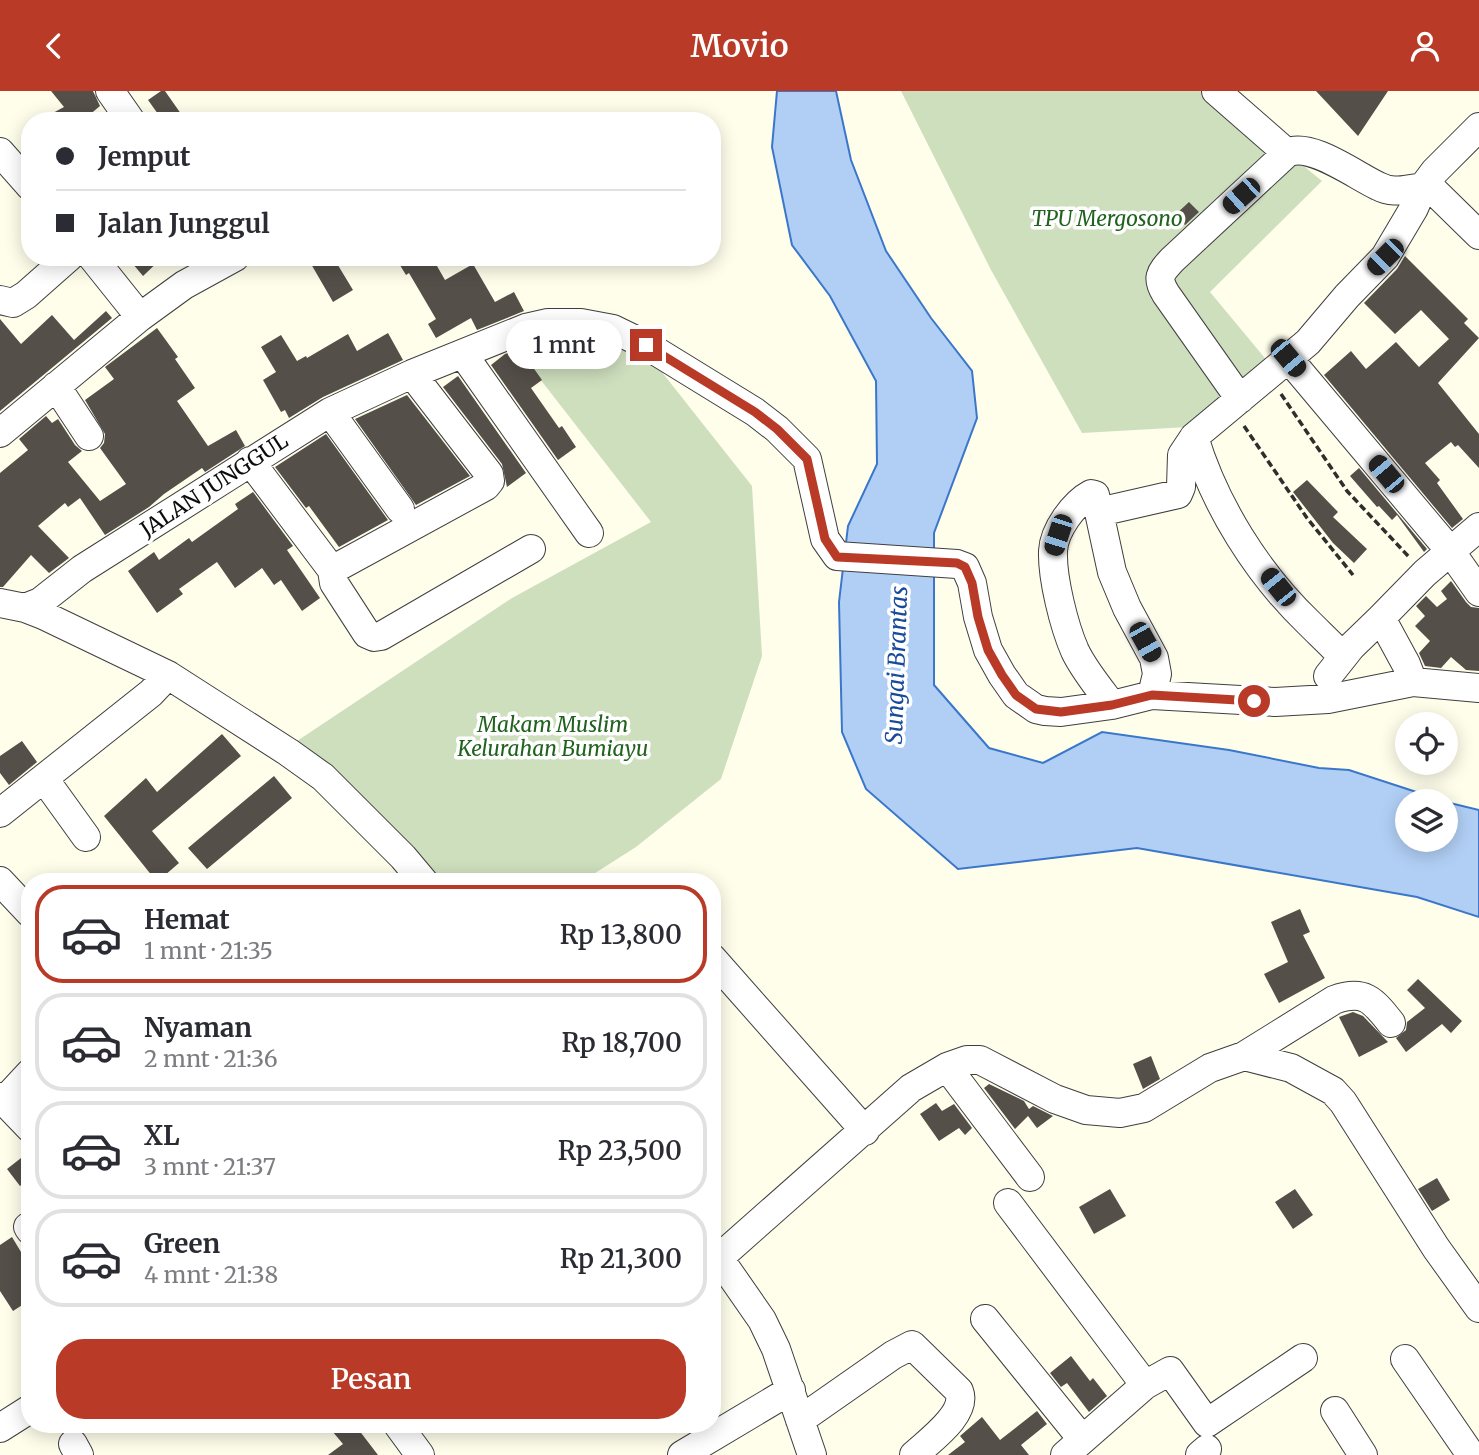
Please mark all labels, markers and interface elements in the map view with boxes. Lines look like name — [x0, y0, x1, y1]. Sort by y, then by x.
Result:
text: Movio — [690, 26, 789, 66]
icon: back — [35, 27, 73, 65]
icon: person — [1406, 27, 1444, 65]
text: Jemput — [98, 140, 191, 173]
car — [1219, 174, 1264, 218]
park label: TPU Mergosono — [1031, 205, 1183, 232]
text: Jalan Junggul — [98, 207, 270, 240]
car — [1363, 235, 1408, 279]
callout: 1 mnt — [506, 321, 622, 369]
route end — [630, 329, 662, 361]
text: 1 mnt — [532, 330, 596, 359]
car — [1267, 335, 1310, 381]
street label: JALAN JUNGGUL — [134, 427, 293, 543]
car — [1365, 451, 1408, 497]
car — [1042, 512, 1075, 558]
car — [1257, 564, 1300, 610]
water label: Sungai Brantas — [879, 585, 913, 745]
car — [1126, 619, 1165, 665]
route start — [1238, 685, 1270, 717]
park label: Makam Muslim Kelurahan Bumiayu — [457, 711, 648, 762]
map controls — [1395, 712, 1458, 852]
button: locate — [1395, 712, 1458, 775]
button: layers — [1395, 789, 1458, 852]
icon: car — [60, 903, 123, 966]
text: Hemat — [144, 903, 230, 936]
text: Rp 13,800 — [560, 918, 682, 951]
text: 1 mnt · 21:35 — [144, 936, 273, 965]
icon: car — [60, 1011, 123, 1074]
text: Nyaman — [144, 1011, 252, 1044]
text: Rp 18,700 — [562, 1026, 682, 1059]
text: 2 mnt · 21:36 — [144, 1044, 278, 1073]
icon: car — [60, 1119, 123, 1182]
text: XL — [144, 1119, 180, 1152]
text: Rp 23,500 — [558, 1134, 682, 1167]
text: 3 mnt · 21:37 — [144, 1152, 276, 1181]
icon: car — [60, 1227, 123, 1290]
text: Green — [144, 1227, 220, 1260]
text: Rp 21,300 — [560, 1242, 682, 1275]
text: 4 mnt · 21:38 — [144, 1260, 278, 1289]
button: Pesan — [56, 1339, 686, 1419]

